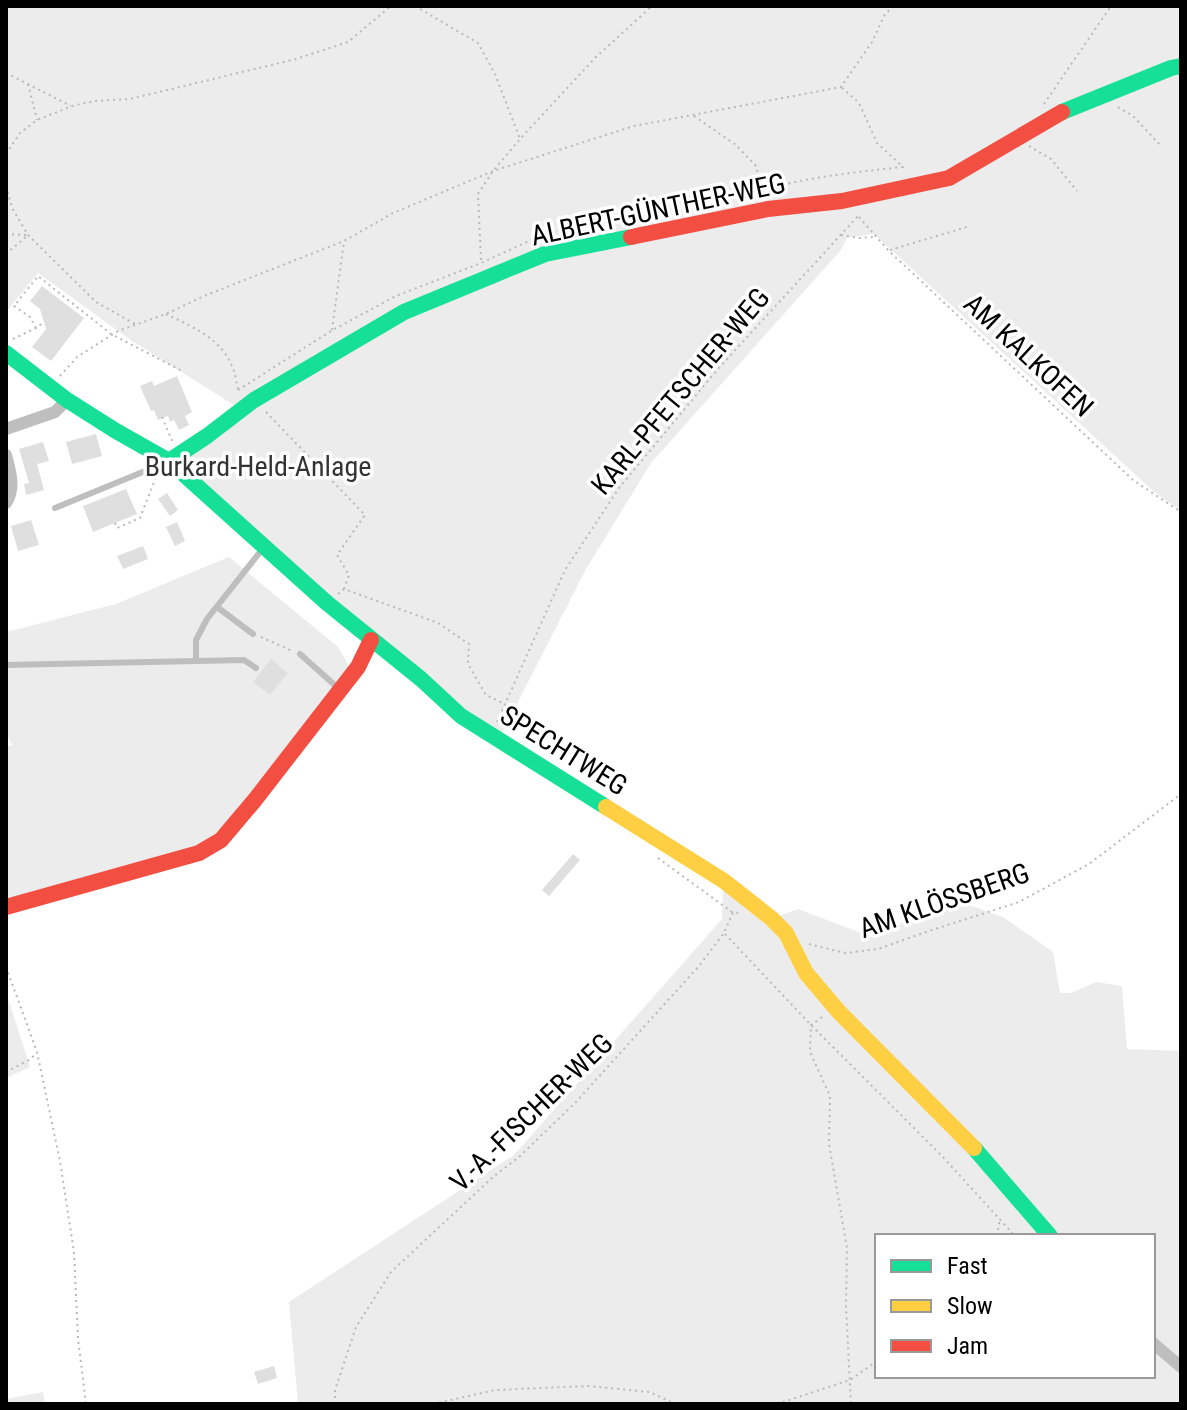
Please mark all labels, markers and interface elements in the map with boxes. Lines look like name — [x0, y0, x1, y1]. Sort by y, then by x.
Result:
street label: ALBERT-GÜNTHER-WEG — [528, 166, 788, 253]
street label: KARL-PFETSCHER-WEG — [584, 281, 776, 501]
street label: AM KALKOFEN — [957, 287, 1100, 424]
park label: Burkard-Held-Anlage — [145, 450, 371, 483]
street label: SPECHTWEG — [494, 698, 633, 802]
street label: AM KLÖSSBERG — [855, 856, 1034, 945]
street label: V.-A.-FISCHER-WEG — [443, 1026, 619, 1198]
legend — [875, 1234, 1155, 1378]
text: Fast — [947, 1252, 988, 1280]
text: Slow — [947, 1292, 993, 1320]
text: Jam — [947, 1332, 988, 1360]

